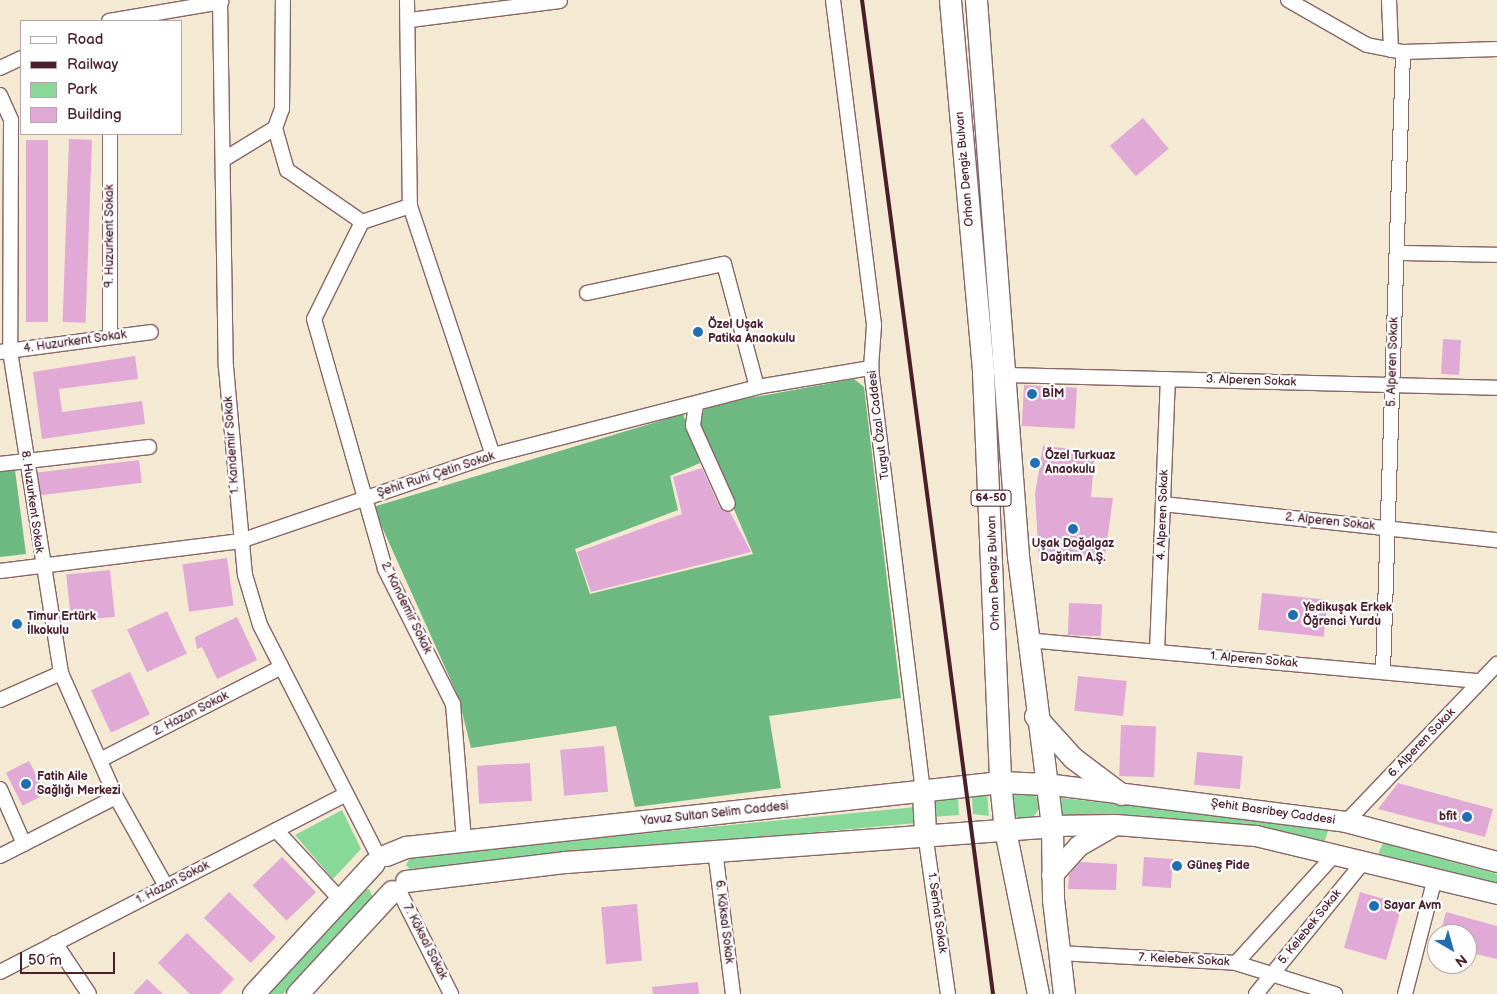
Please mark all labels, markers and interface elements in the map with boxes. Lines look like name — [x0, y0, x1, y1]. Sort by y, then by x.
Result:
legend — [20, 20, 182, 135]
text: Road — [67, 30, 103, 49]
text: Railway — [67, 55, 118, 74]
text: Park — [67, 80, 97, 99]
text: Building — [67, 105, 122, 124]
street label: Orhan Dengiz Bulvarı — [953, 111, 977, 227]
street label: 9. Huzurkent Sokak — [103, 184, 117, 288]
street label: 5. Alperen Sokak — [1384, 317, 1402, 407]
place label: Özel Uşak Patika Anaokulu — [708, 318, 795, 346]
marker: Özel Uşak Patika Anaokulu — [692, 326, 704, 338]
street label: 4. Huzurkent Sokak — [22, 328, 128, 356]
street label: Turgut Özal Caddesi — [865, 369, 893, 481]
street label: 3. Alperen Sokak — [1205, 372, 1297, 390]
place label: BİM — [1042, 387, 1064, 401]
marker: BİM — [1026, 388, 1038, 400]
street label: 1. Kandemir Sokak — [221, 396, 243, 494]
street label: Şehit Ruhi Çetin Sokak — [375, 449, 497, 501]
place label: Özel Turkuaz Anaokulu — [1045, 449, 1115, 477]
street label: 8. Huzurkent Sokak — [18, 450, 46, 554]
marker: Özel Turkuaz Anaokulu — [1029, 457, 1041, 469]
street label: 4. Alperen Sokak — [1154, 469, 1172, 561]
road number: 64-50 — [970, 489, 1012, 506]
street label: 2. Alperen Sokak — [1284, 510, 1376, 534]
street label: Orhan Dengiz Bulvarı — [985, 515, 1003, 631]
marker: Uşak Doğalgaz Dağıtım A.Ş. — [1067, 523, 1079, 535]
place label: Uşak Doğalgaz Dağıtım A.Ş. — [1032, 537, 1114, 565]
street label: 2. Kandemir Sokak — [377, 560, 435, 656]
place label: Yedikuşak Erkek Öğrenci Yurdu — [1303, 601, 1392, 629]
marker: Yedikuşak Erkek Öğrenci Yurdu — [1287, 609, 1299, 621]
place label: Timur Ertürk İlkokulu — [27, 610, 96, 638]
marker: Timur Ertürk İlkokulu — [11, 618, 23, 630]
street label: 1. Alperen Sokak — [1210, 649, 1298, 671]
street label: 2. Hazan Sokak — [151, 689, 231, 739]
street label: 6. Alperen Sokak — [1385, 705, 1459, 781]
place label: Fatih Aile Sağlığı Merkezi — [37, 770, 121, 798]
marker: Fatih Aile Sağlığı Merkezi — [19, 777, 33, 791]
street label: Şehit Basribey Caddesi — [1210, 796, 1336, 828]
street label: Yavuz Sultan Selim Caddesi — [640, 799, 790, 829]
place label: bfit — [1439, 810, 1457, 824]
marker: bfit — [1461, 811, 1473, 823]
street label: 1. Hazan Sokak — [134, 858, 212, 908]
place label: Güneş Pide — [1187, 859, 1250, 873]
marker: Güneş Pide — [1171, 860, 1183, 872]
street label: 1. Serhat Sokak — [924, 872, 950, 954]
street label: 6. Köksal Sokak — [712, 879, 736, 965]
street label: 5. Kelebek Sokak — [1275, 887, 1345, 967]
place label: Sayar Avm — [1384, 899, 1441, 913]
marker: Sayar Avm — [1368, 900, 1380, 912]
street label: 7. Köksal Sokak — [400, 902, 450, 982]
north arrow — [1427, 924, 1477, 974]
scale bar — [22, 942, 118, 974]
street label: 7. Kelebek Sokak — [1138, 950, 1230, 970]
text: N — [1452, 950, 1470, 970]
text: 50 m — [28, 951, 62, 970]

